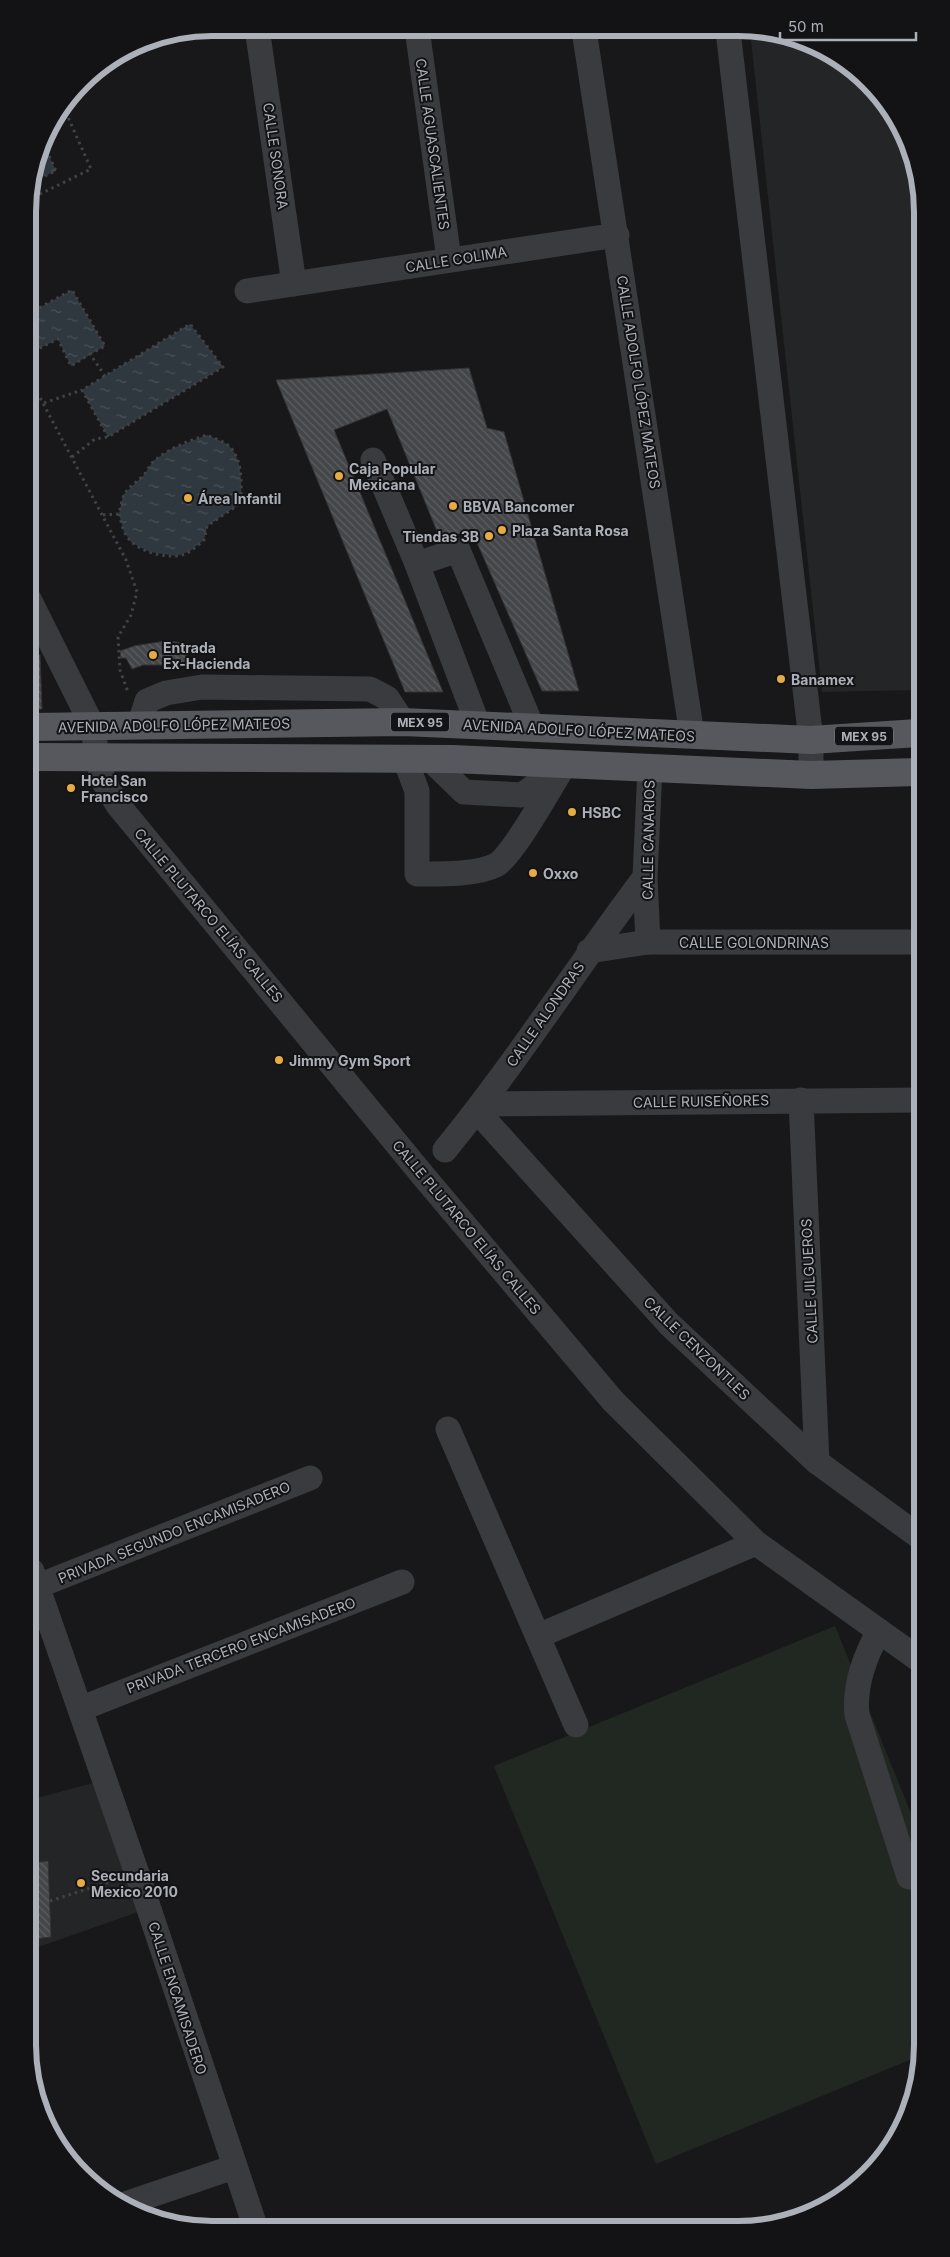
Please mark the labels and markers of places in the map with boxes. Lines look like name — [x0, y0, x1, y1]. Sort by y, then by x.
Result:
place label: Caja Popular Mexicana — [349, 460, 436, 493]
marker: Caja Popular Mexicana — [333, 470, 345, 482]
place label: Área Infantil — [198, 489, 281, 507]
marker: Área Infantil — [182, 492, 194, 504]
place label: BBVA Bancomer — [463, 498, 575, 515]
marker: BBVA Bancomer — [447, 500, 459, 512]
place label: Plaza Santa Rosa — [512, 522, 629, 539]
marker: Plaza Santa Rosa — [496, 524, 508, 536]
place label: Tiendas 3B — [402, 528, 479, 545]
marker: Tiendas 3B — [483, 530, 495, 542]
place label: Entrada Ex-Hacienda — [163, 639, 251, 672]
marker: Entrada Ex-Hacienda — [147, 649, 159, 661]
place label: Banamex — [791, 671, 854, 688]
marker: Banamex — [775, 673, 787, 685]
place label: Hotel San Francisco — [81, 772, 148, 805]
marker: Hotel San Francisco — [65, 782, 77, 794]
place label: HSBC — [582, 804, 621, 821]
marker: HSBC — [566, 806, 578, 818]
place label: Oxxo — [543, 865, 579, 882]
marker: Oxxo — [527, 867, 539, 879]
place label: Jimmy Gym Sport — [289, 1052, 411, 1069]
marker: Jimmy Gym Sport — [273, 1054, 285, 1066]
place label: Secundaria Mexico 2010 — [91, 1867, 178, 1900]
marker: Secundaria Mexico 2010 — [75, 1877, 87, 1889]

